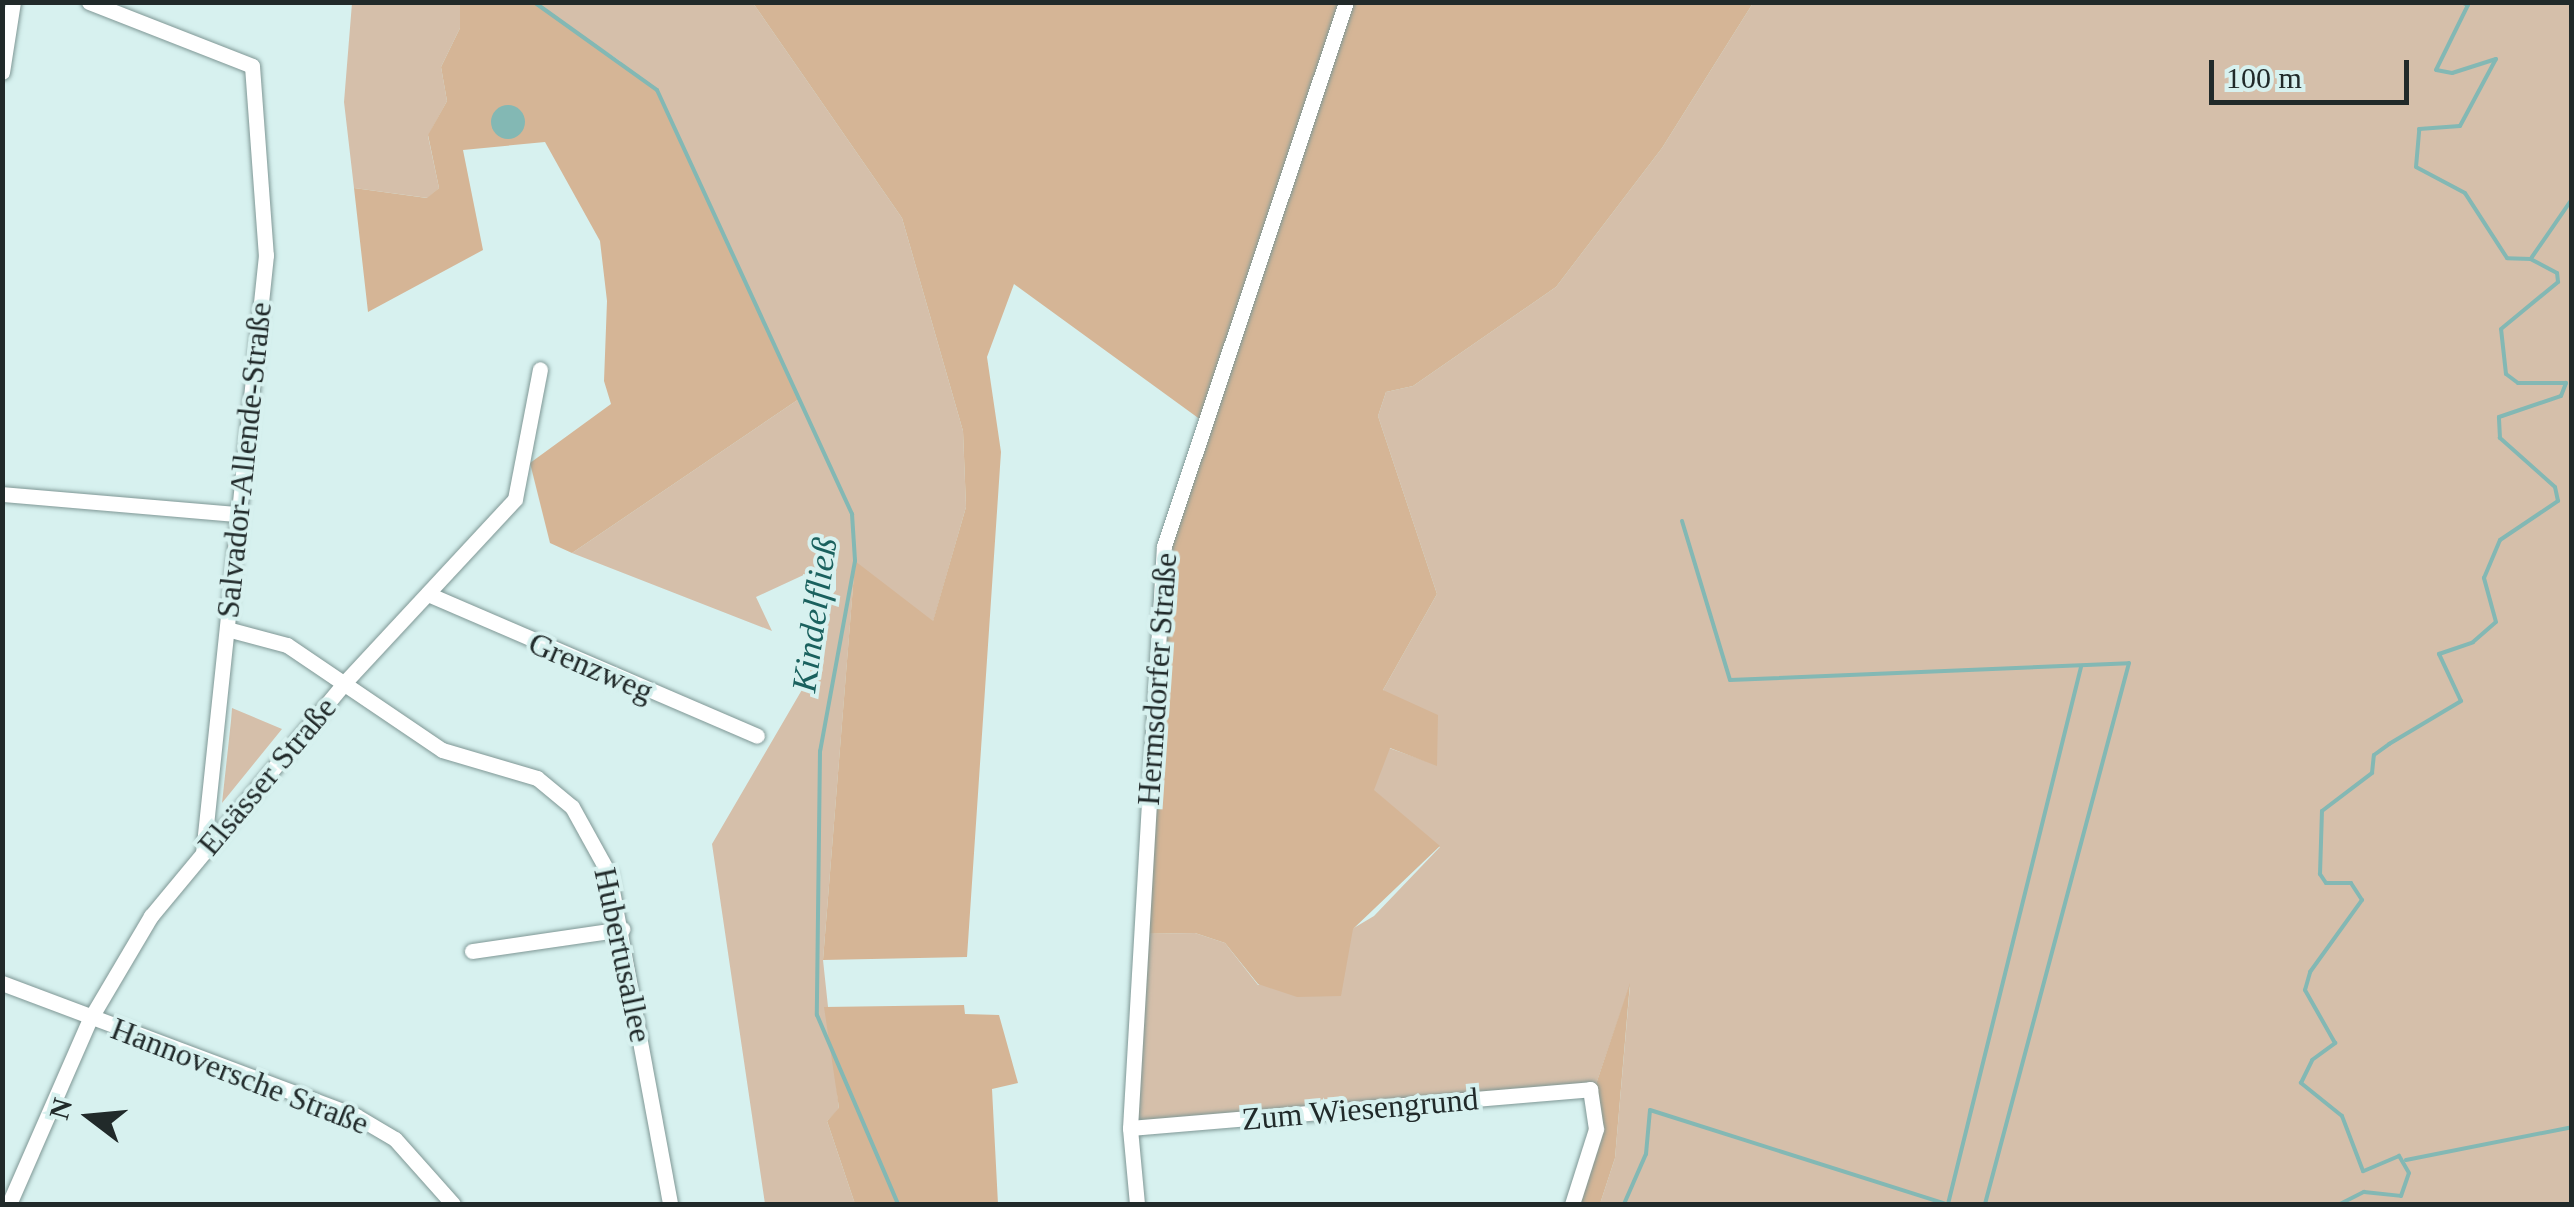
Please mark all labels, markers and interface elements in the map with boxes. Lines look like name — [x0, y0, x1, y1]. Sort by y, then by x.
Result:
scale bar — [2214, 40, 2414, 102]
text: 100 m — [2226, 61, 2302, 94]
street label: Salvador-Allende-Straße — [208, 300, 280, 620]
water label: Kindelfließ — [783, 535, 847, 695]
street label: Hermsdorfer Straße — [1129, 551, 1185, 807]
street label: Grenzweg — [523, 624, 659, 710]
street label: Elsässer Straße — [190, 689, 344, 863]
street label: Hubertusallee — [586, 864, 660, 1046]
street label: Hannoversche Straße — [106, 1009, 374, 1143]
north arrow — [40, 1067, 140, 1167]
street label: Zum Wiesengrund — [1240, 1080, 1480, 1138]
text: N — [43, 1095, 78, 1123]

